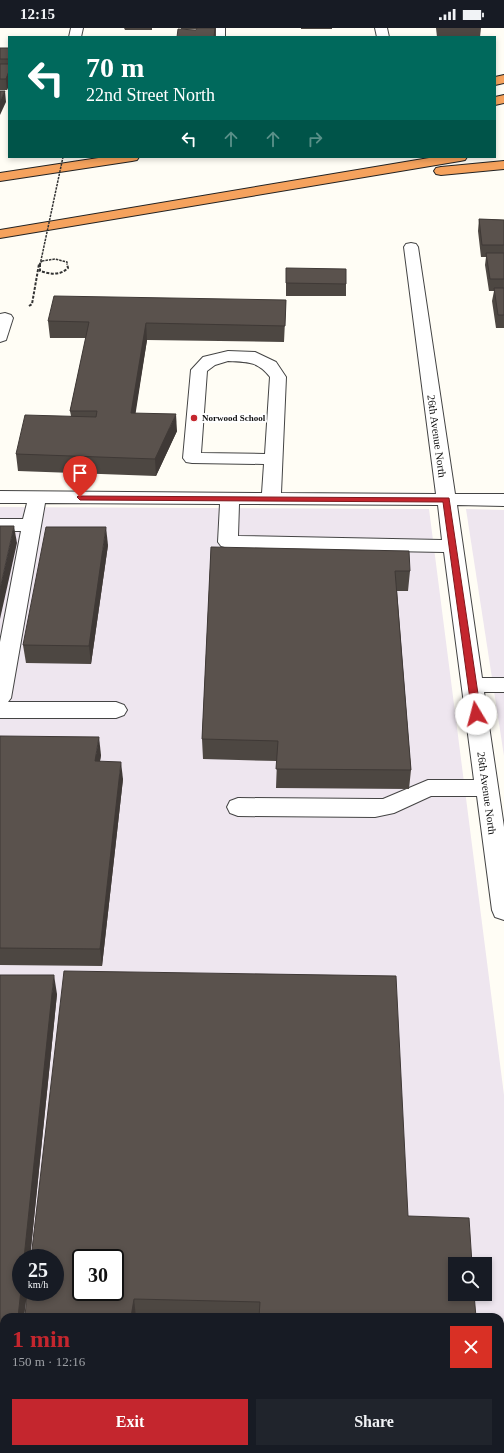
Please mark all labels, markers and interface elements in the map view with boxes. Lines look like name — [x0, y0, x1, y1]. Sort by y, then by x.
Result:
text: 12:15 — [20, 6, 55, 22]
icon: left — [20, 52, 72, 104]
text: 70 m — [86, 52, 144, 83]
text: 22nd Street North — [86, 85, 215, 105]
icon: left — [178, 128, 200, 150]
icon: ahead — [220, 128, 242, 150]
icon: ahead — [262, 128, 284, 150]
icon: right — [304, 128, 326, 150]
street label: 26th Avenue North — [425, 394, 449, 479]
marker: Norwood School — [189, 413, 199, 423]
place label: Norwood School — [202, 413, 266, 423]
pin — [63, 456, 97, 497]
icon: arrive — [69, 462, 91, 484]
position arrow — [455, 693, 497, 735]
street label: 26th Avenue North — [475, 751, 499, 836]
speed limit sign: 30 — [72, 1249, 124, 1301]
map controls — [448, 1257, 492, 1301]
button: search — [448, 1257, 492, 1301]
text: 25 — [28, 1259, 48, 1281]
text: km/h — [28, 1279, 48, 1290]
text: 1 min — [12, 1326, 70, 1352]
button: close — [450, 1326, 492, 1368]
text: 150 m · 12:16 — [12, 1354, 85, 1369]
button: Exit — [12, 1399, 248, 1445]
button: Share — [256, 1399, 492, 1445]

